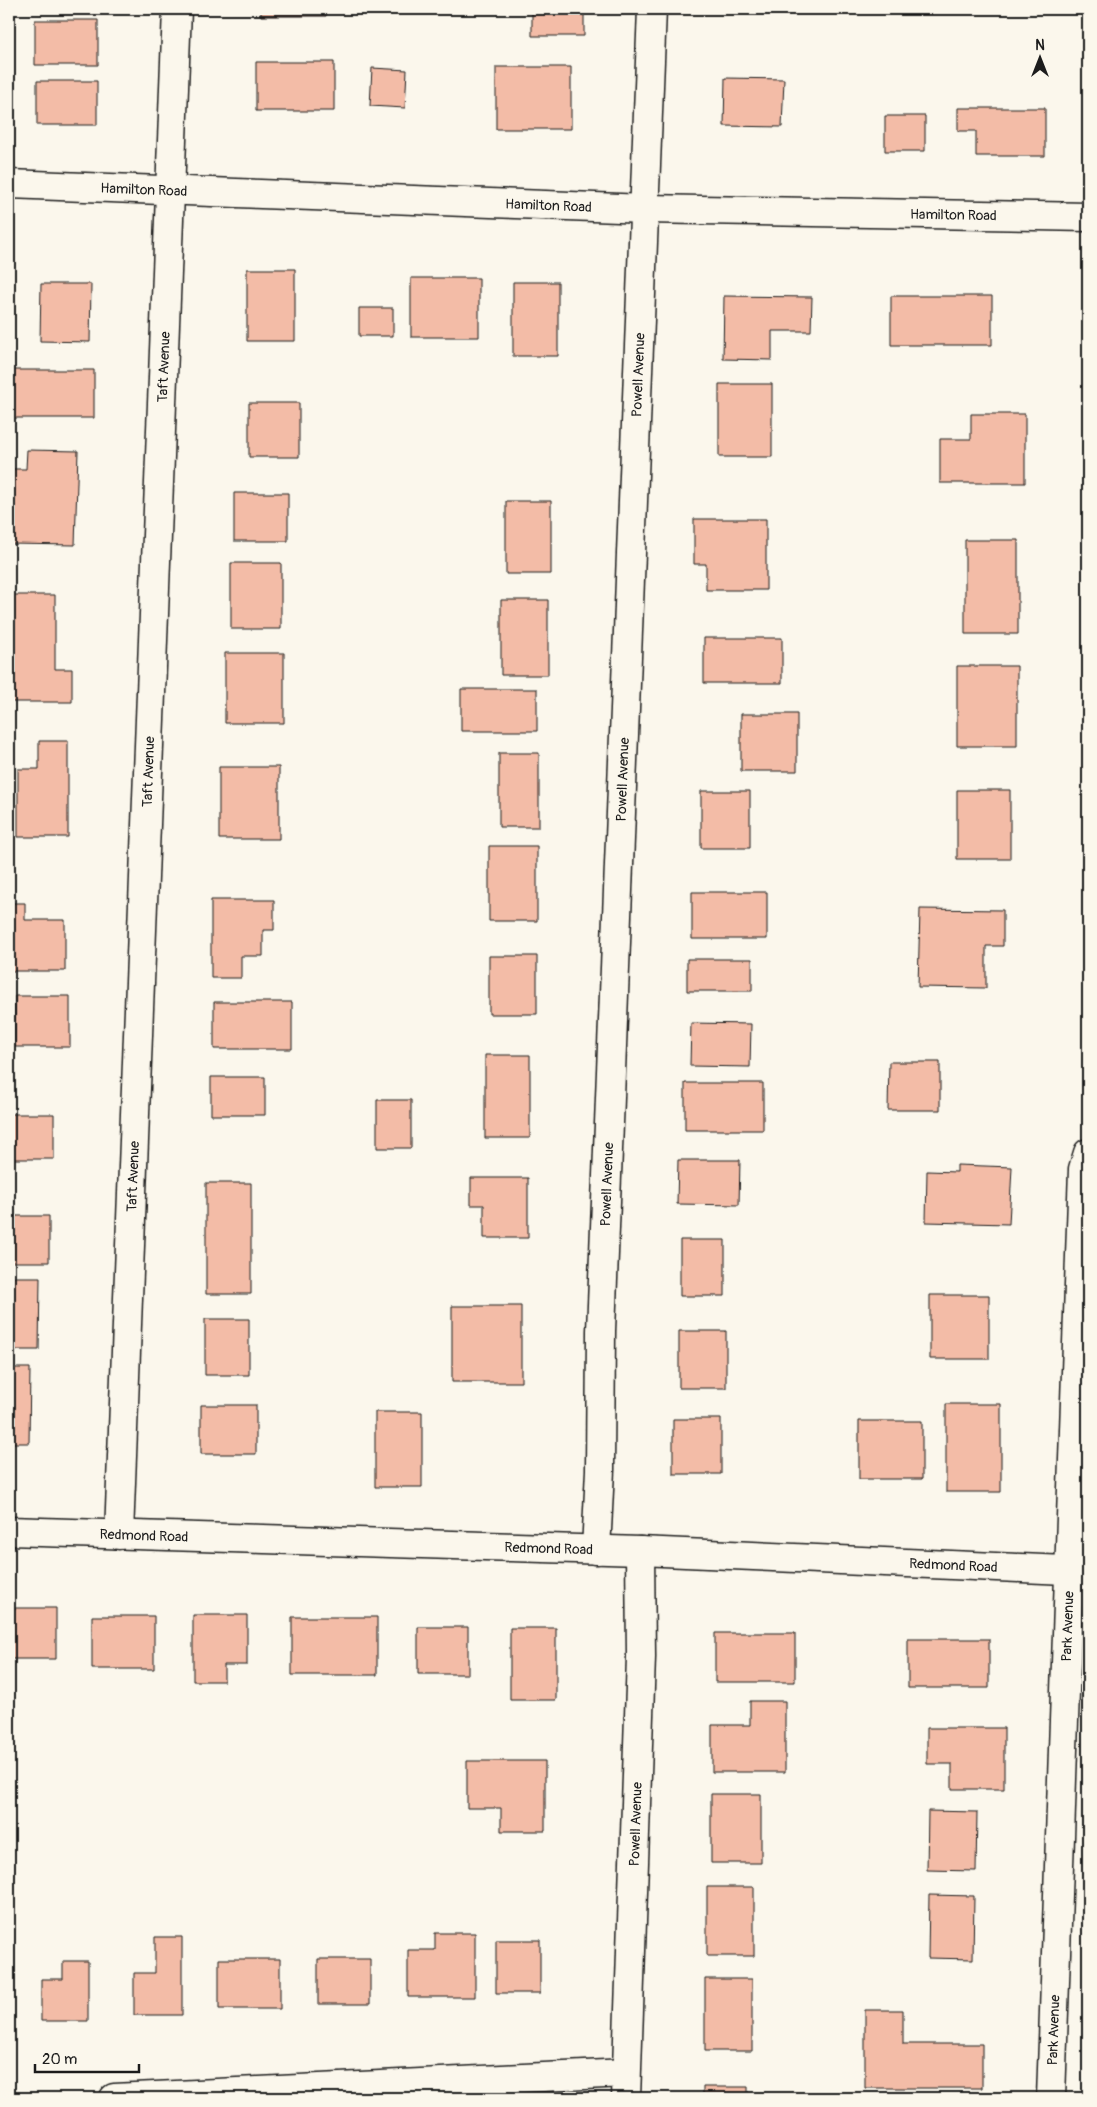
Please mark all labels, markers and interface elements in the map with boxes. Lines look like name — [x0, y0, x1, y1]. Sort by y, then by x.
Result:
north arrow — [1014, 32, 1064, 82]
text: N — [1035, 37, 1045, 54]
street label: Hamilton Road — [100, 179, 188, 200]
street label: Hamilton Road — [505, 195, 592, 215]
street label: Hamilton Road — [910, 205, 997, 224]
street label: Taft Avenue — [154, 331, 173, 403]
street label: Powell Avenue — [628, 332, 648, 417]
street label: Taft Avenue — [138, 736, 158, 807]
street label: Powell Avenue — [612, 737, 632, 822]
street label: Taft Avenue — [123, 1140, 142, 1212]
street label: Powell Avenue — [597, 1142, 617, 1227]
street label: Redmond Road — [99, 1525, 189, 1545]
street label: Redmond Road — [504, 1538, 593, 1558]
street label: Redmond Road — [909, 1555, 998, 1575]
street label: Park Avenue — [1058, 1591, 1077, 1662]
street label: Powell Avenue — [625, 1782, 645, 1867]
street label: Park Avenue — [1044, 1994, 1063, 2066]
scale bar — [35, 2042, 139, 2074]
text: 20 m — [42, 2050, 77, 2069]

